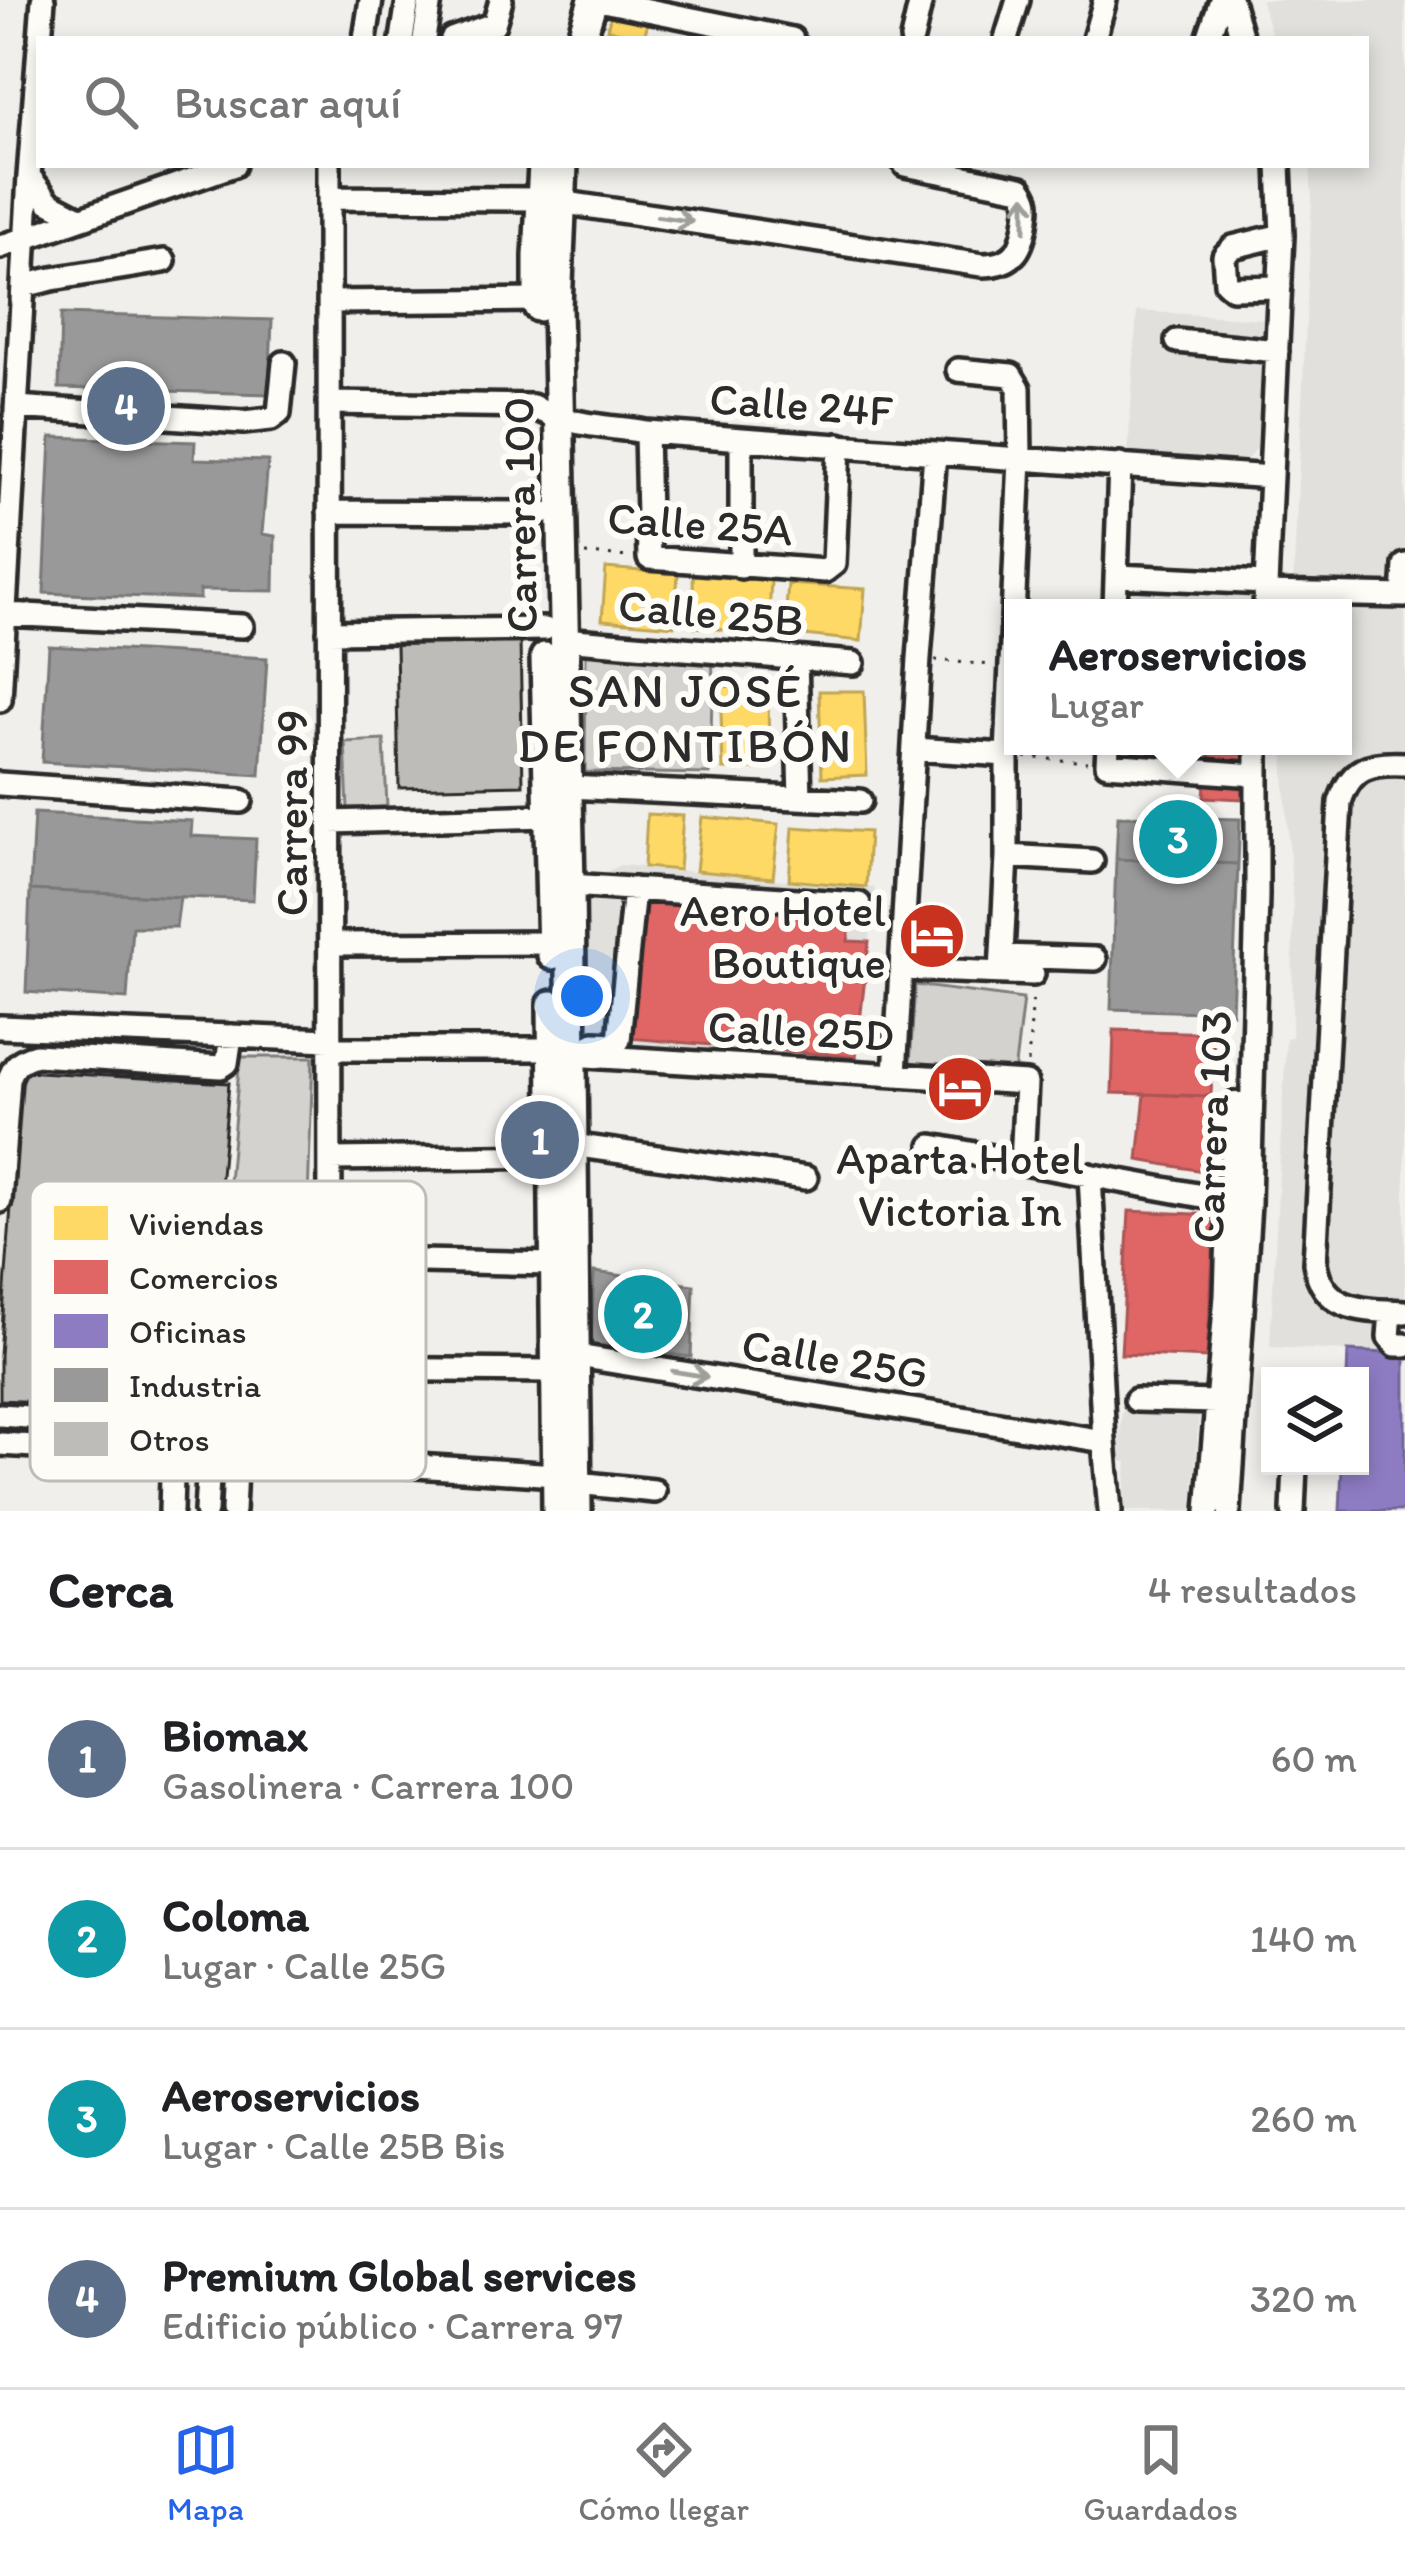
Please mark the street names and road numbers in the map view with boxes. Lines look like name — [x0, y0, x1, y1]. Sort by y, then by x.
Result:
street label: Calle 24F — [708, 371, 894, 437]
street label: Carrera 100 — [490, 396, 548, 634]
street label: Calle 25A — [606, 490, 795, 556]
street label: Calle 25B — [616, 577, 806, 647]
street label: Carrera 99 — [264, 709, 318, 917]
street label: Calle 25D — [706, 998, 896, 1062]
street label: Carrera 103 — [1180, 1010, 1242, 1244]
street label: Calle 25G — [738, 1317, 932, 1399]

